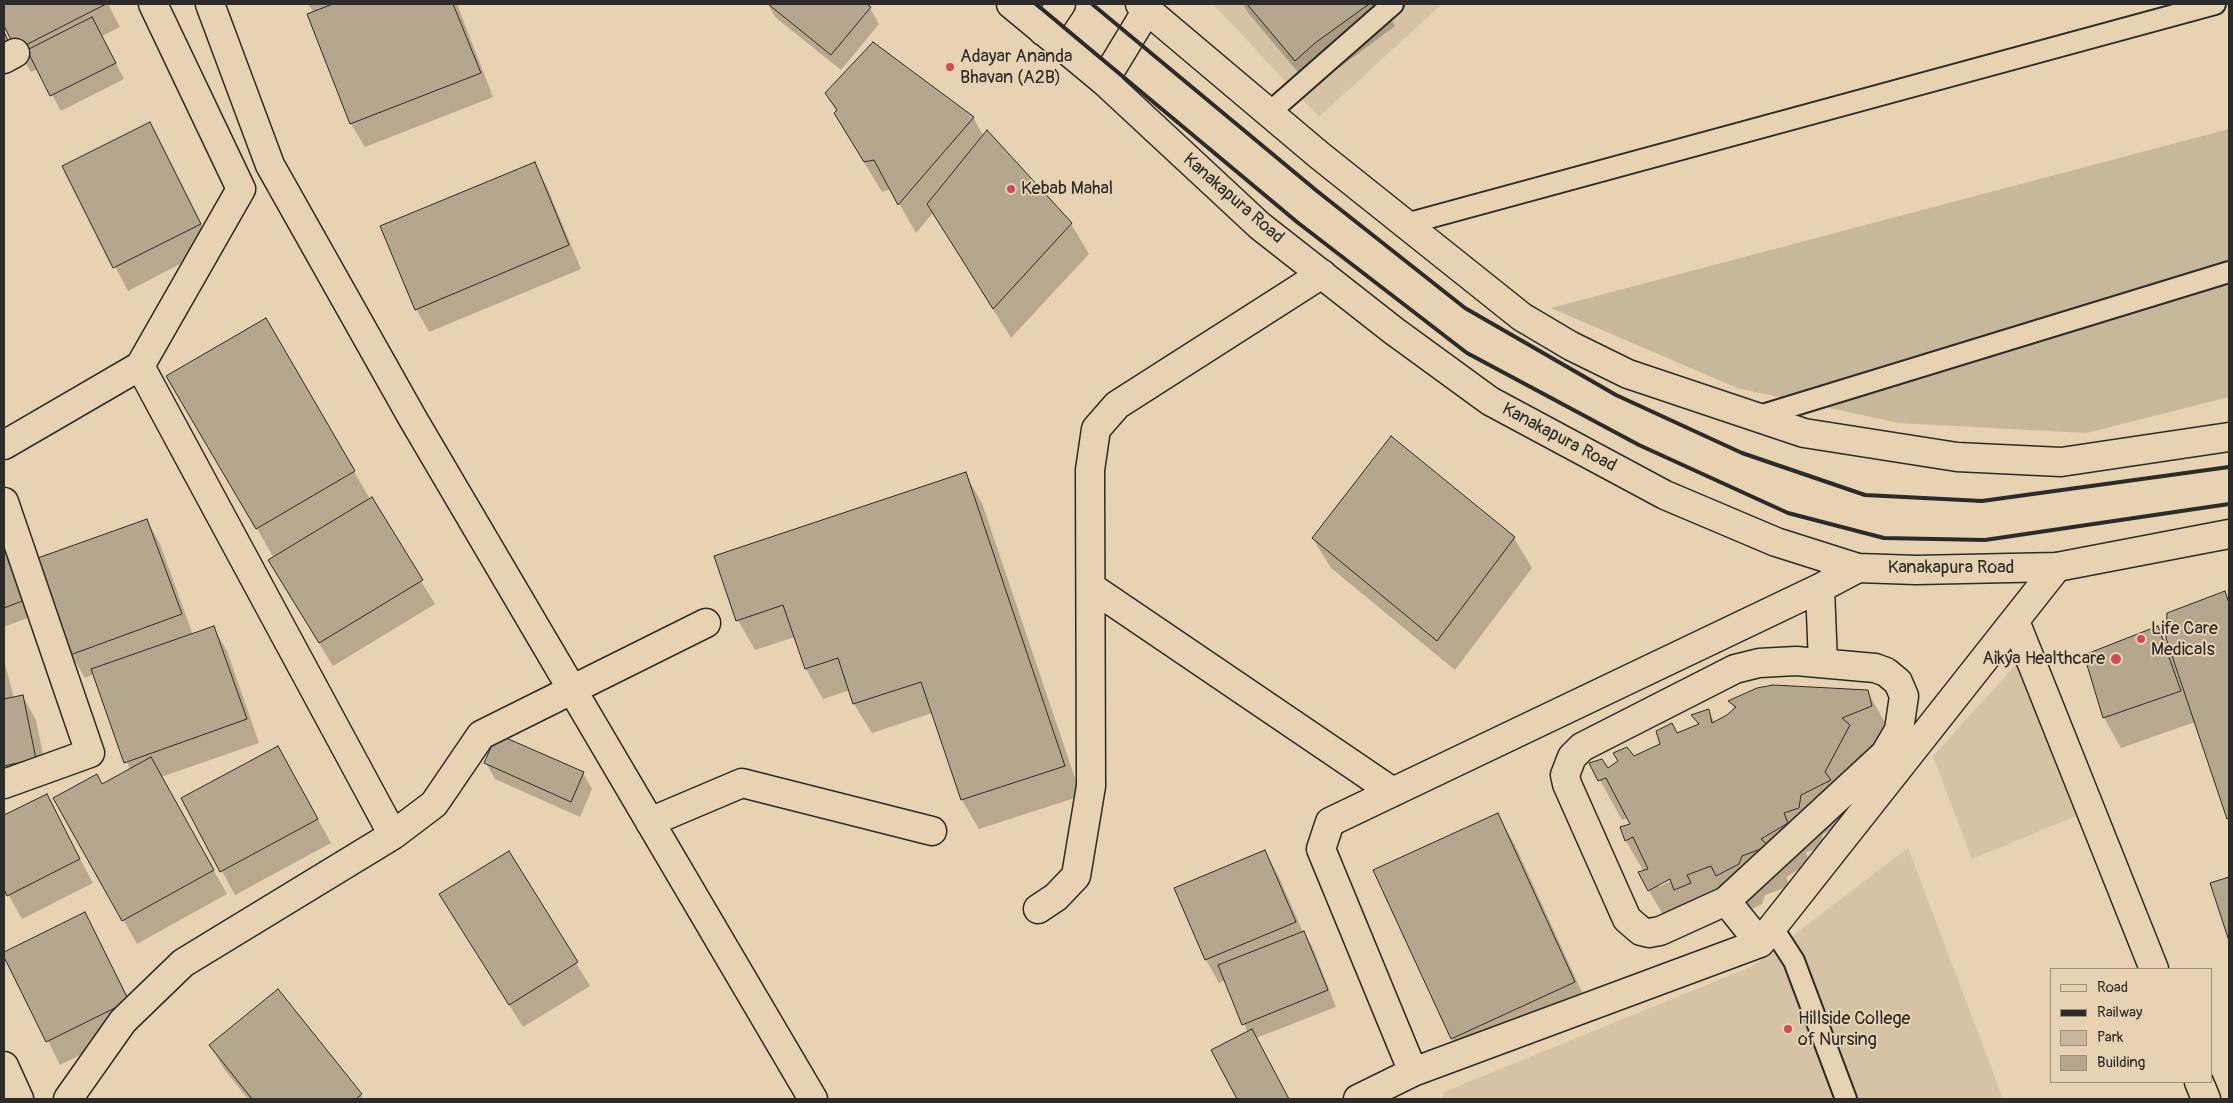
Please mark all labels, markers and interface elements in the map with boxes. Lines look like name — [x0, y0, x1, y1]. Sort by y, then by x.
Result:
place label: Adayar Ananda Bhavan (A2B) — [960, 46, 1072, 88]
marker: Adayar Ananda Bhavan (A2B) — [944, 61, 956, 73]
street label: Kanakapura Road — [1178, 149, 1288, 249]
place label: Kebab Mahal — [1021, 178, 1113, 200]
marker: Kebab Mahal — [1005, 183, 1017, 195]
street label: Kanakapura Road — [1498, 399, 1620, 477]
street label: Kanakapura Road — [1888, 557, 2014, 579]
place label: Life Care Medicals — [2151, 618, 2218, 660]
marker: Life Care Medicals — [2135, 633, 2147, 645]
place label: Aikya Healthcare — [1982, 648, 2105, 670]
marker: Aikya Healthcare — [2109, 652, 2123, 666]
legend — [2050, 968, 2213, 1083]
text: Road — [2097, 978, 2128, 997]
text: Railway — [2097, 1003, 2142, 1022]
place label: Hillside College of Nursing — [1798, 1008, 1910, 1050]
marker: Hillside College of Nursing — [1782, 1023, 1794, 1035]
text: Park — [2097, 1028, 2123, 1047]
text: Building — [2097, 1053, 2145, 1072]

